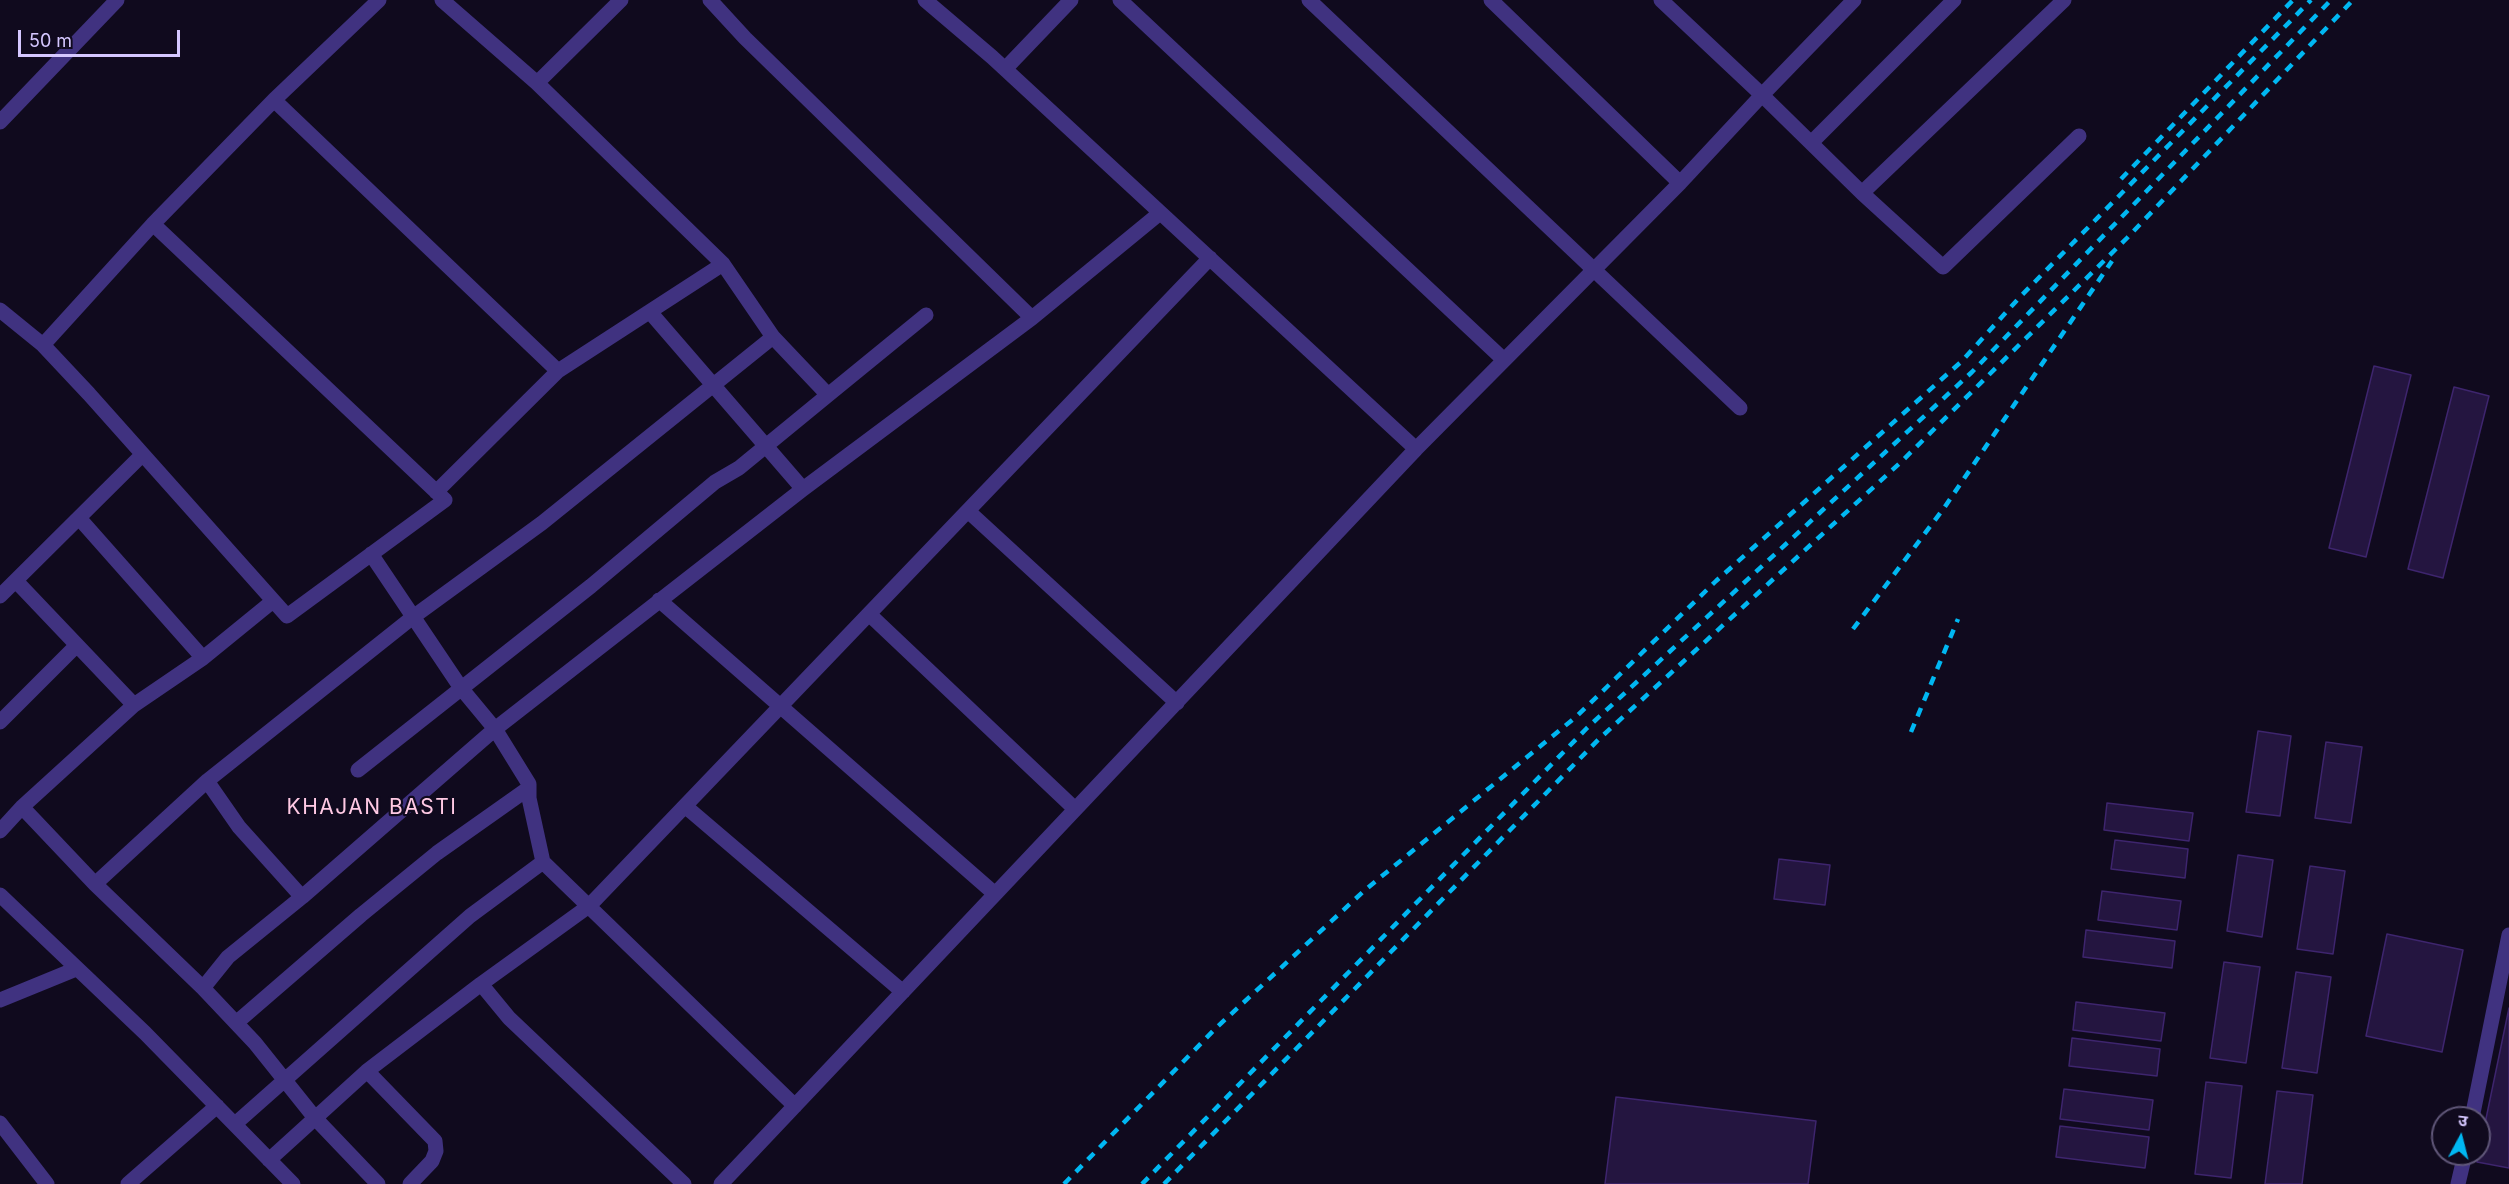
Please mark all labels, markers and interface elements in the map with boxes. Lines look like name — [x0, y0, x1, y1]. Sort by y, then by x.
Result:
scale bar — [21, 18, 183, 56]
text: 50 m — [29, 30, 72, 51]
district label: KHAJAN BASTI — [287, 795, 457, 821]
north arrow — [2431, 1106, 2491, 1166]
text: उ — [2457, 1110, 2469, 1131]

